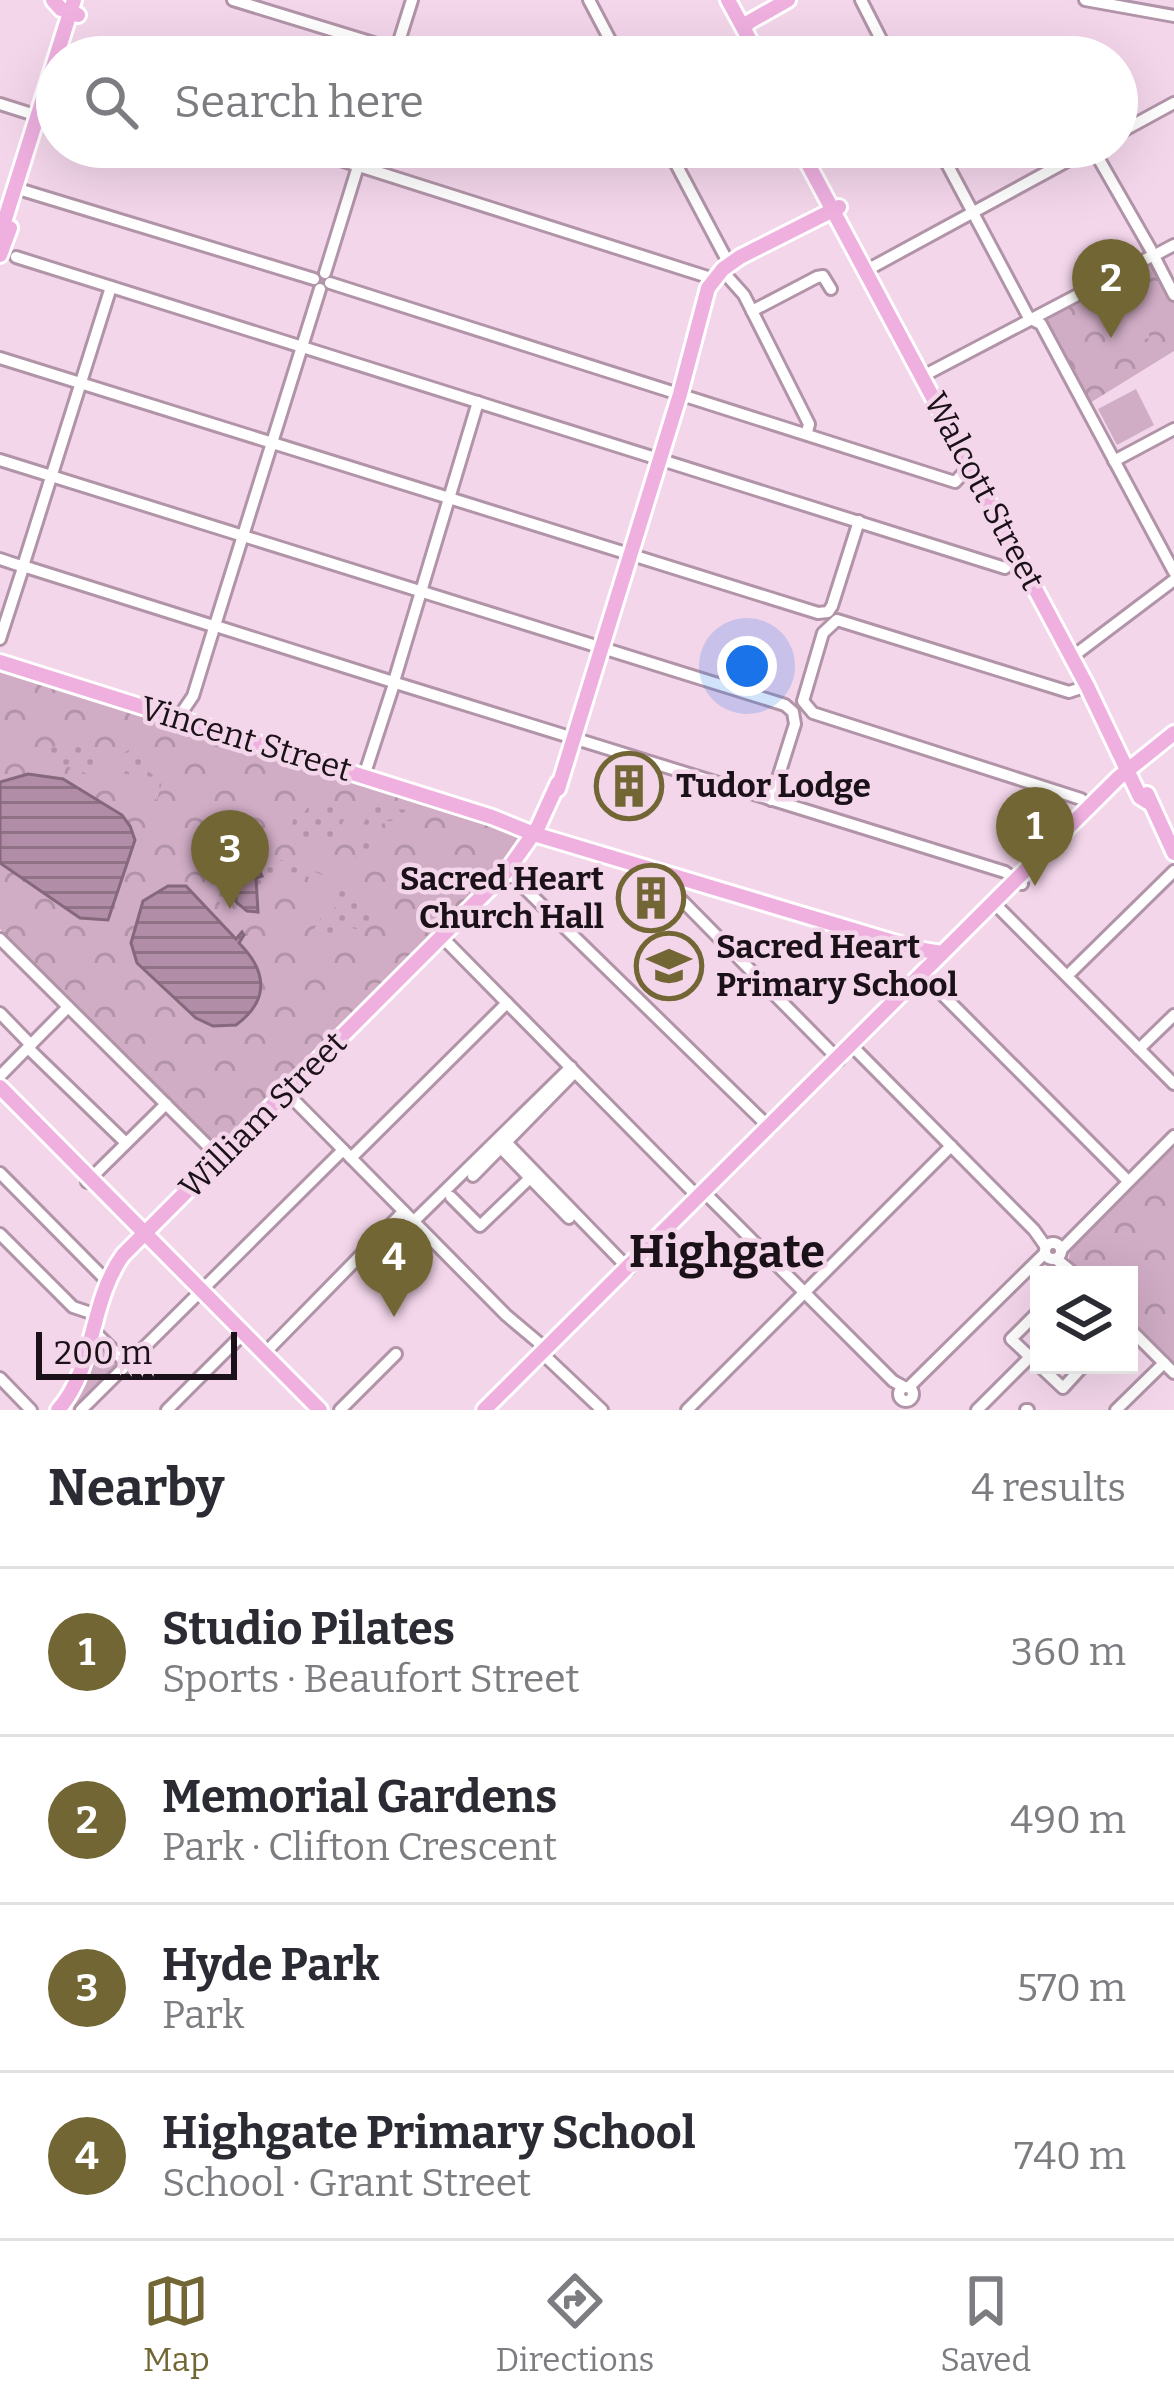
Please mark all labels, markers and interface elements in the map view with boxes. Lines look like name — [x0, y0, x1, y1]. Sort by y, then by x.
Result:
search box — [36, 36, 1138, 168]
icon: search — [78, 69, 144, 135]
text: Search here — [174, 75, 424, 129]
pin: 2 — [1072, 239, 1150, 338]
street label: Walcott Street — [915, 386, 1053, 596]
your location — [717, 636, 777, 696]
street label: Vincent Street — [135, 688, 357, 790]
building icon: Tudor Lodge — [594, 751, 664, 821]
place label: Tudor Lodge — [676, 766, 871, 806]
pin: 1 — [996, 787, 1074, 886]
pin: 3 — [191, 810, 269, 909]
place label: Sacred Heart Church Hall — [400, 859, 604, 937]
building icon: Sacred Heart Church Hall — [616, 863, 686, 933]
place label: Sacred Heart Primary School — [716, 927, 958, 1005]
school or university icon: Sacred Heart Primary School — [634, 931, 704, 1001]
street label: William Street — [171, 1023, 355, 1207]
pin: 4 — [355, 1218, 433, 1317]
district label: Highgate — [629, 1225, 825, 1279]
map controls — [1030, 1266, 1138, 1374]
button: layers — [1030, 1266, 1138, 1374]
scale bar — [36, 1326, 237, 1379]
text: 200 m — [54, 1333, 152, 1373]
text: Nearby — [48, 1457, 224, 1519]
text: 4 results — [971, 1465, 1126, 1511]
text: Studio Pilates — [162, 1602, 455, 1656]
text: 1 — [79, 1629, 95, 1675]
text: 360 m — [1011, 1629, 1126, 1675]
text: Sports · Beaufort Street — [162, 1656, 580, 1702]
text: Memorial Gardens — [162, 1770, 557, 1824]
text: 2 — [76, 1797, 98, 1843]
text: 490 m — [1010, 1797, 1126, 1843]
text: Park · Clifton Crescent — [162, 1824, 557, 1870]
text: Hyde Park — [162, 1938, 380, 1992]
text: 3 — [76, 1965, 98, 2011]
text: 570 m — [1017, 1965, 1126, 2011]
text: Park — [162, 1992, 244, 2038]
text: Highgate Primary School — [162, 2106, 696, 2160]
text: 4 — [75, 2133, 99, 2179]
text: 740 m — [1014, 2133, 1126, 2179]
text: School · Grant Street — [162, 2160, 531, 2206]
tab: Map — [143, 2268, 210, 2380]
tab: Directions — [496, 2268, 654, 2380]
tab: Saved — [940, 2268, 1031, 2380]

